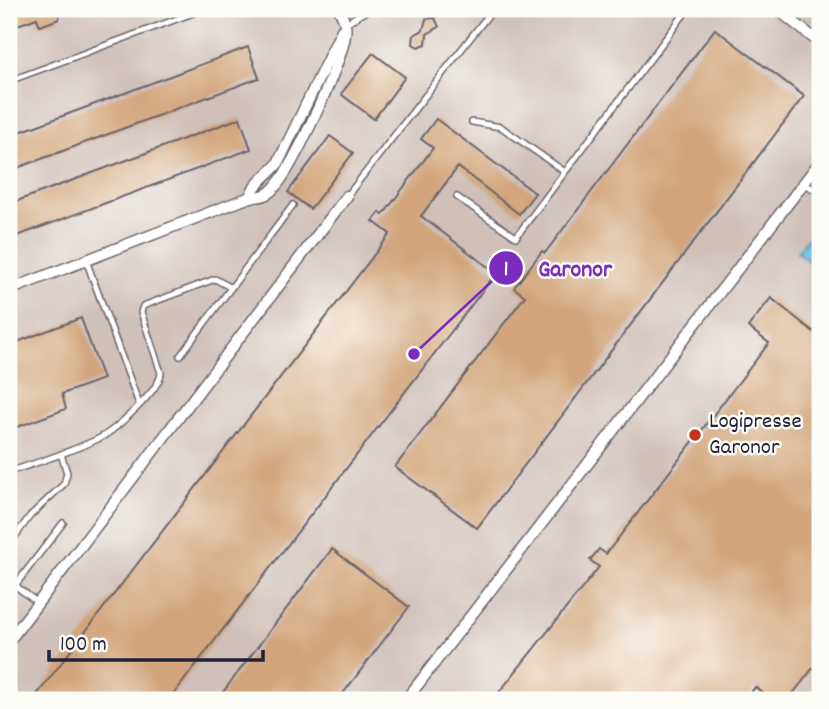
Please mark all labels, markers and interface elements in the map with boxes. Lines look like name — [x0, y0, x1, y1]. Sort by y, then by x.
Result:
callout: Garonor — [489, 245, 625, 290]
text: Garonor — [538, 254, 613, 288]
text: 1 — [504, 256, 508, 286]
place label: Logipresse Garonor — [709, 406, 802, 465]
marker: Logipresse Garonor — [687, 427, 703, 443]
scale bar — [49, 618, 262, 662]
text: 100 m — [60, 631, 107, 661]

